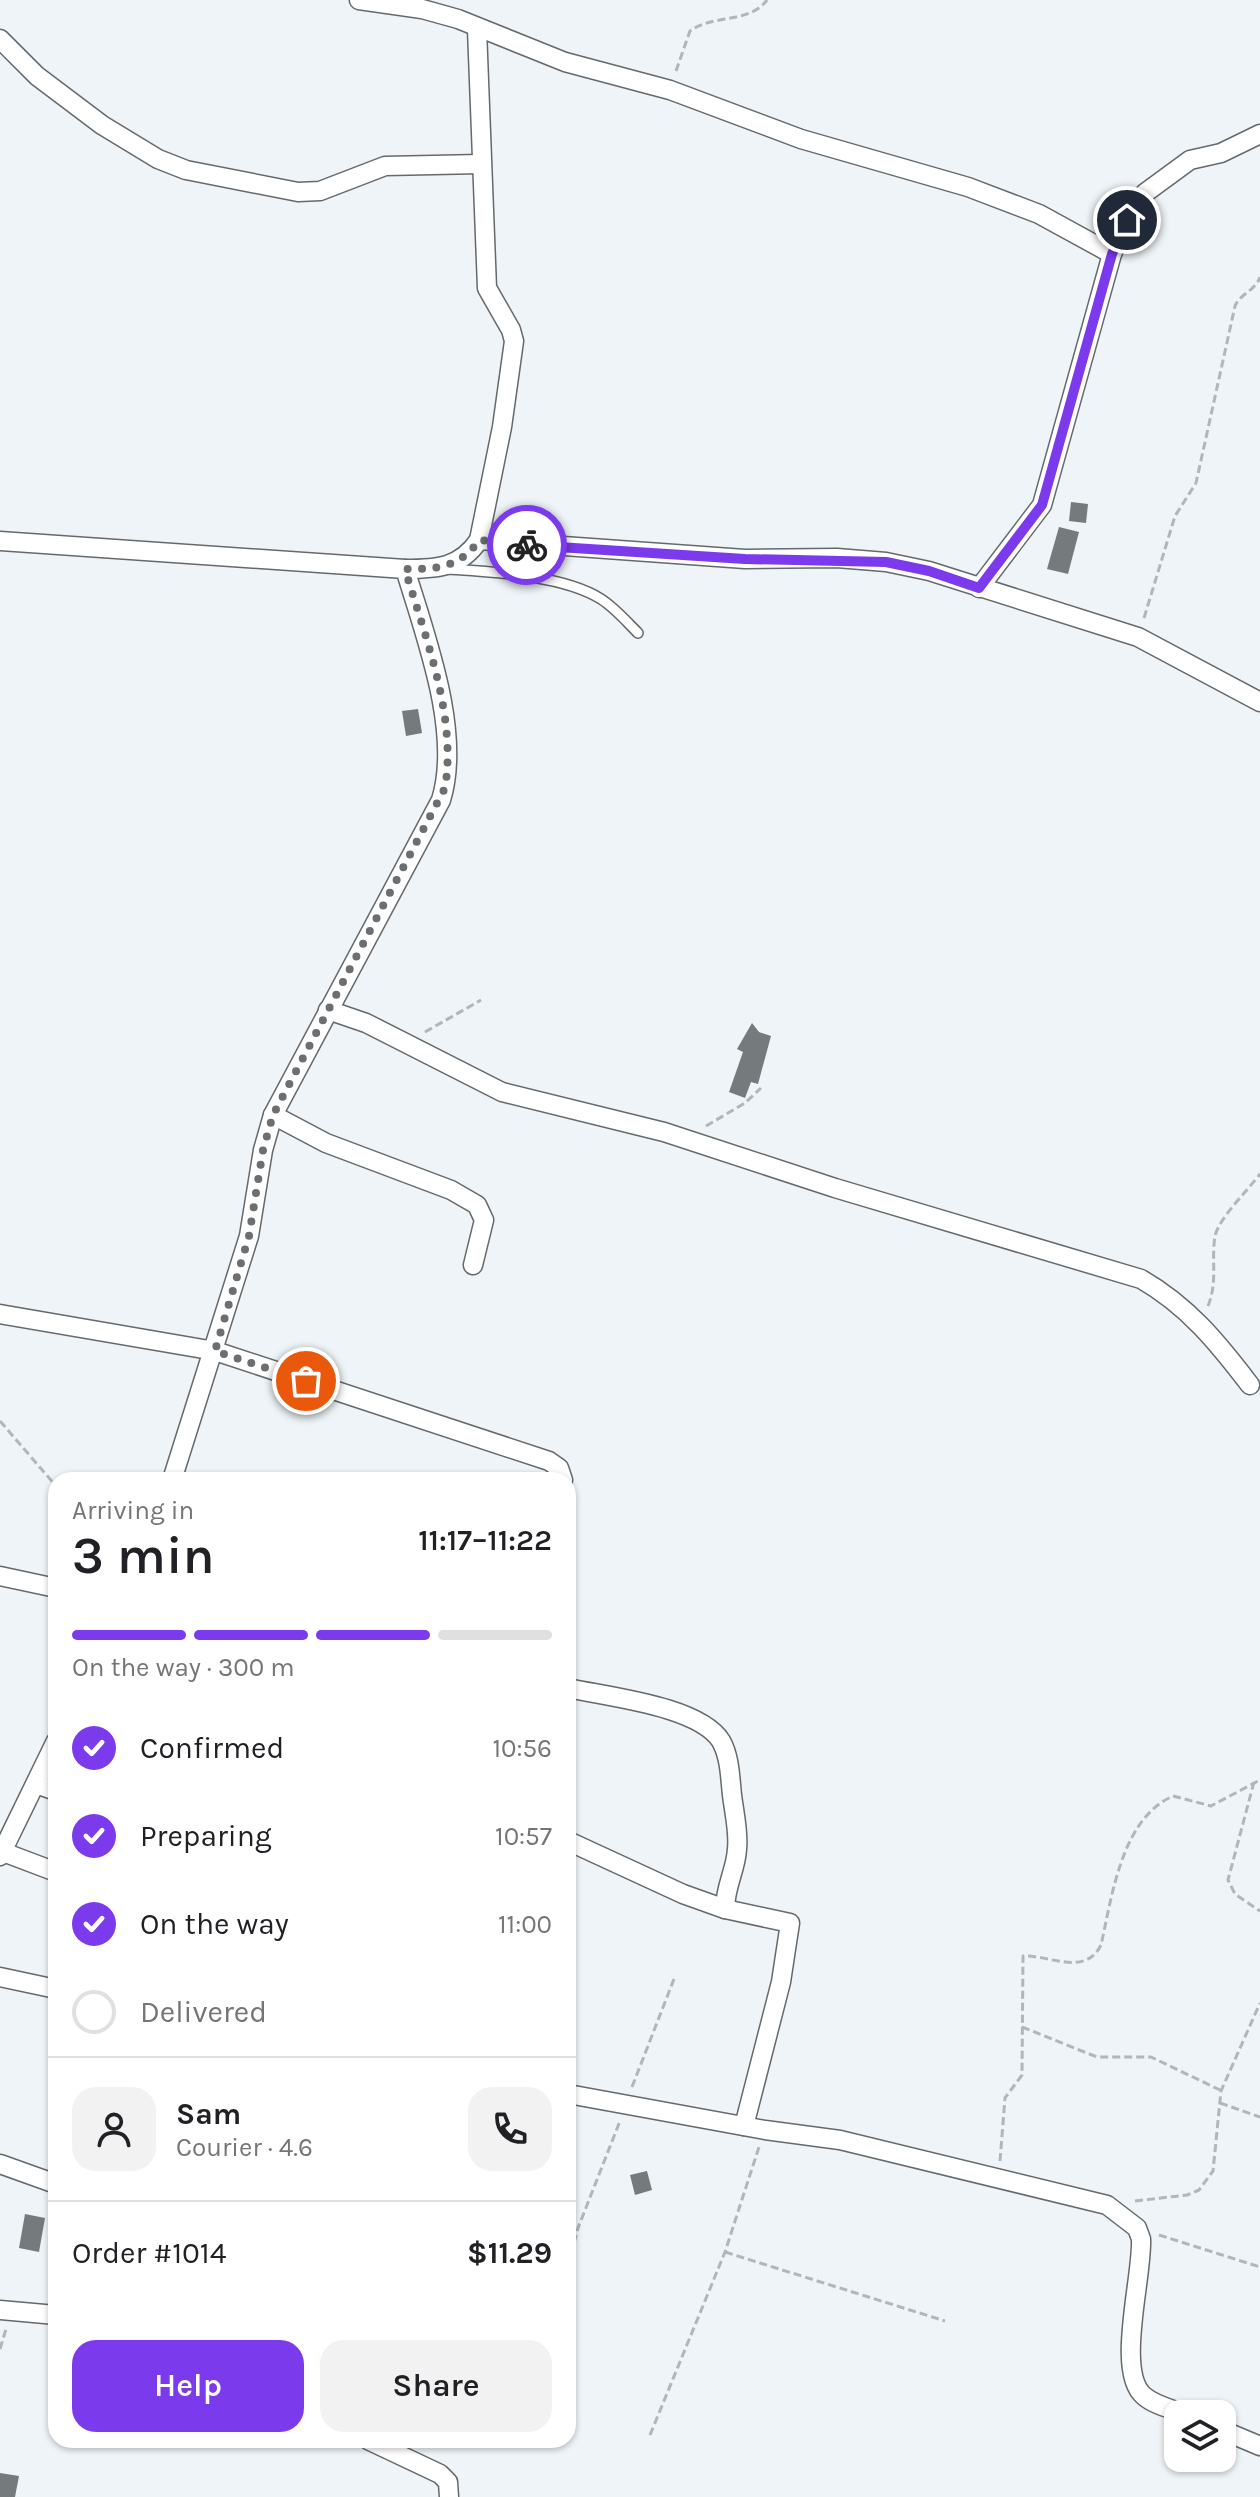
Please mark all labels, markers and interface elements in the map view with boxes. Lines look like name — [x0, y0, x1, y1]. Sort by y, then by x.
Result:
pin — [1093, 186, 1161, 254]
icon: home — [1105, 198, 1149, 242]
courier — [487, 505, 567, 585]
icon: bike — [505, 523, 549, 567]
pin — [272, 1347, 340, 1415]
icon: bag — [284, 1359, 328, 1403]
text: Arriving in — [72, 1495, 194, 1526]
text: 11:17–11:22 — [418, 1522, 552, 1558]
text: 3 min — [72, 1525, 215, 1586]
text: On the way · 300 m — [72, 1652, 295, 1683]
icon: check — [72, 1726, 116, 1770]
text: Confirmed — [140, 1730, 284, 1766]
text: 10:56 — [492, 1733, 552, 1764]
icon: check — [72, 1814, 116, 1858]
text: Preparing — [140, 1818, 272, 1854]
text: 10:57 — [495, 1821, 552, 1852]
icon: check — [72, 1902, 116, 1946]
text: On the way — [140, 1906, 289, 1942]
text: 11:00 — [498, 1909, 552, 1940]
text: Delivered — [140, 1994, 267, 2030]
button: person — [72, 2087, 156, 2171]
button: phone — [468, 2087, 552, 2171]
text: Sam — [176, 2096, 241, 2132]
text: Courier · 4.6 — [176, 2132, 313, 2163]
text: Order #1014 — [72, 2235, 227, 2271]
text: $11.29 — [467, 2235, 552, 2271]
button: Help — [72, 2340, 304, 2432]
button: Share — [320, 2340, 552, 2432]
map controls — [1164, 2400, 1236, 2472]
button: layers — [1164, 2400, 1236, 2472]

